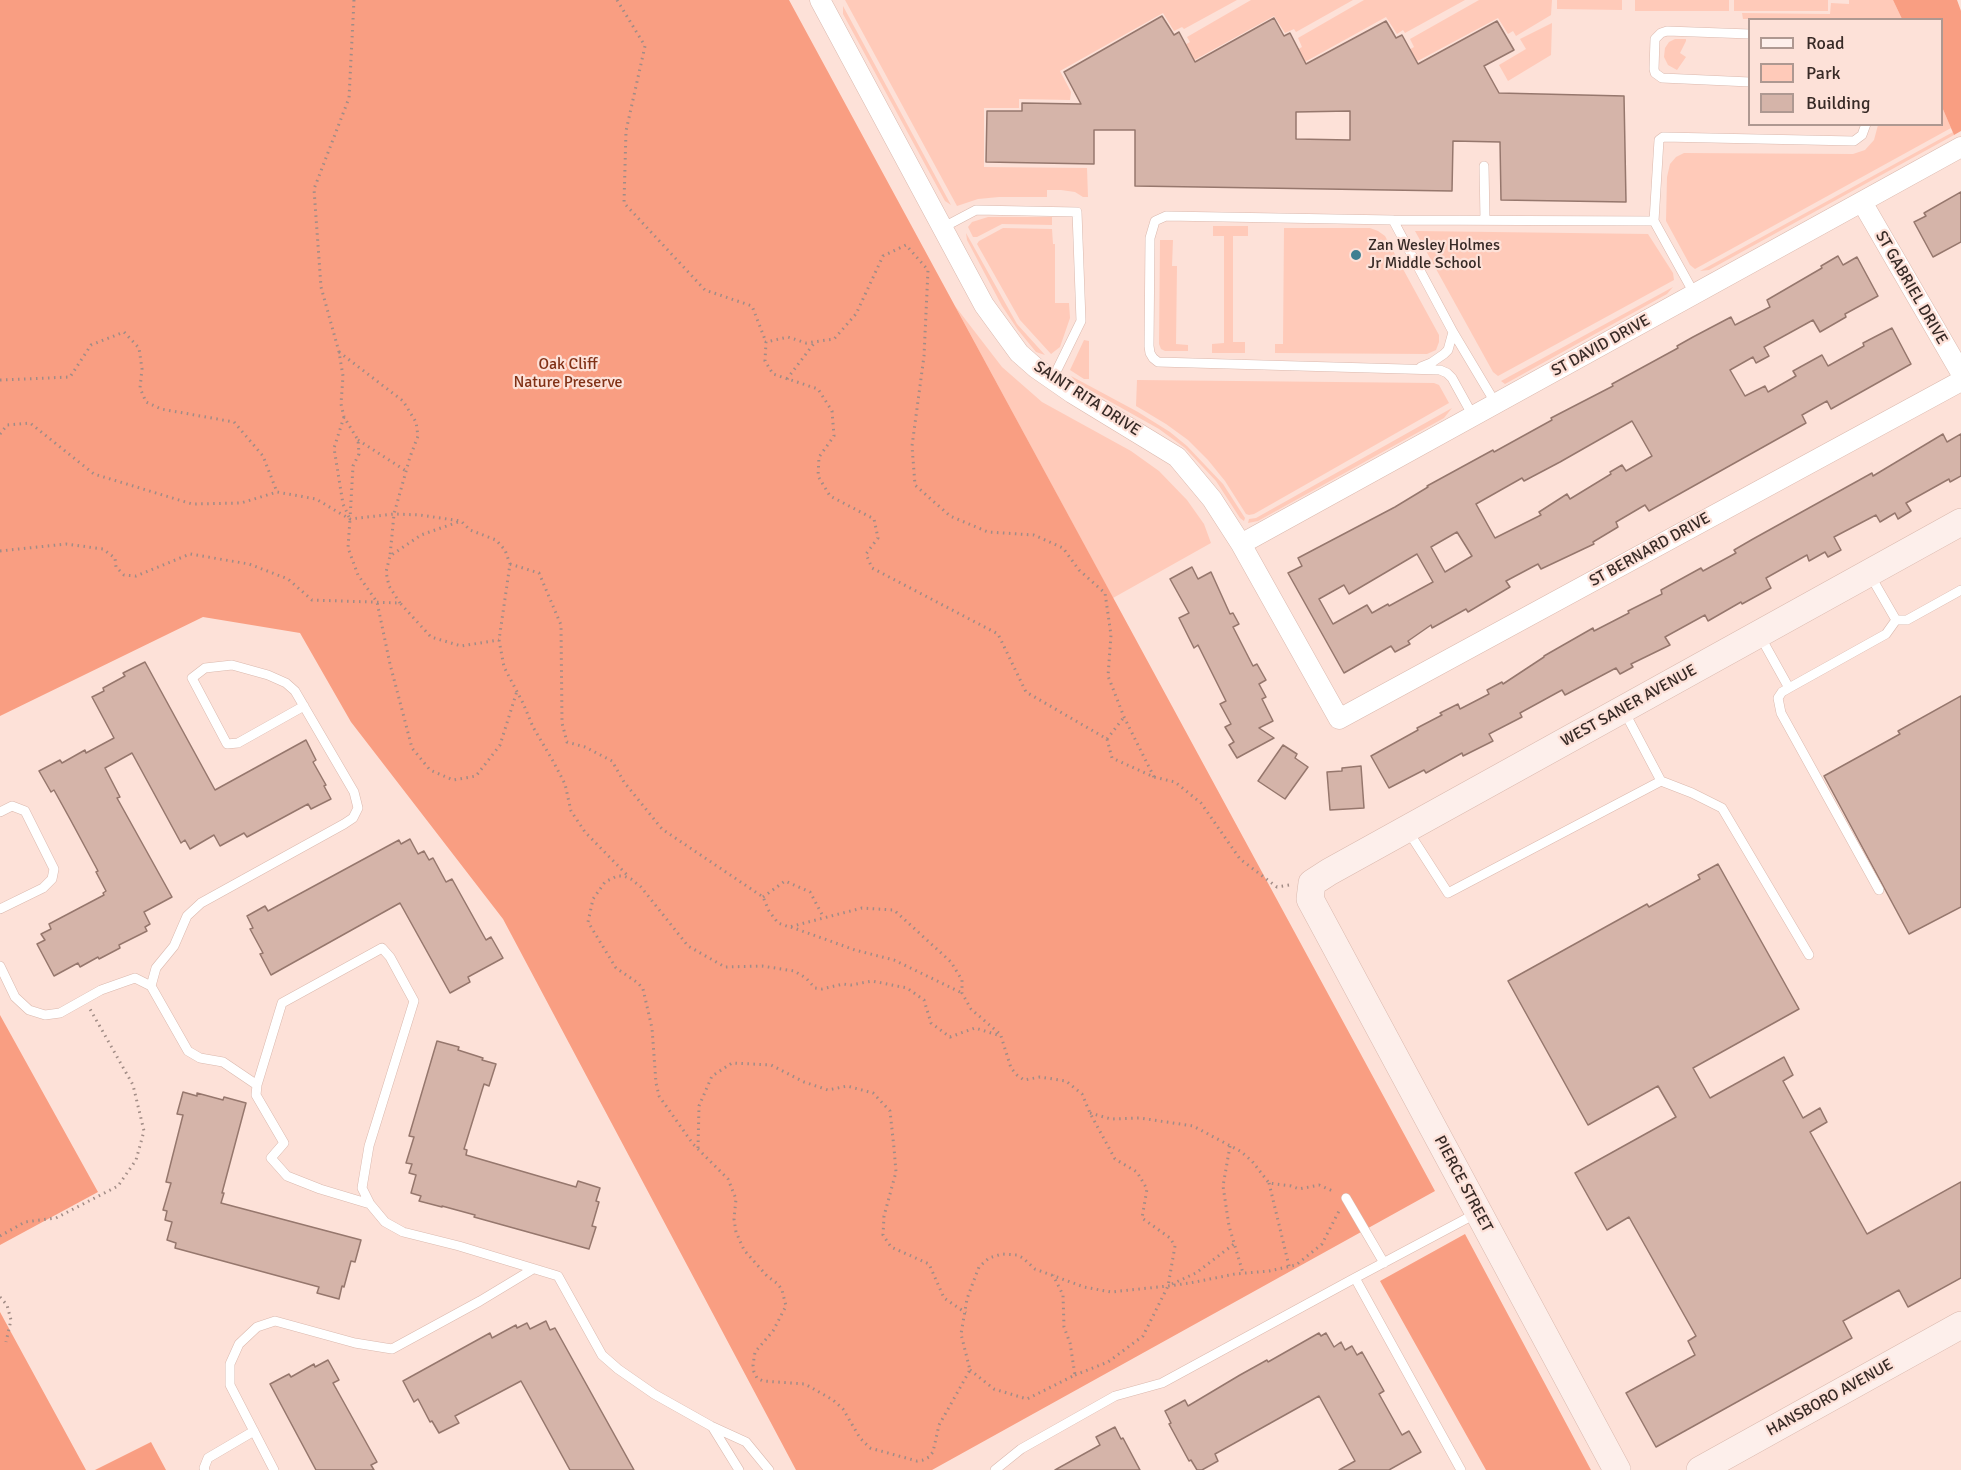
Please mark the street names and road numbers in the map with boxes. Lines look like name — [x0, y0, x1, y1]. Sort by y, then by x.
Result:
street label: ST GABRIEL DRIVE — [1871, 228, 1951, 348]
street label: ST DAVID DRIVE — [1548, 311, 1654, 381]
street label: SAINT RITA DRIVE — [1030, 357, 1144, 441]
street label: ST BERNARD DRIVE — [1586, 509, 1714, 591]
street label: WEST SANER AVENUE — [1558, 661, 1700, 751]
street label: PIERCE STREET — [1430, 1133, 1496, 1235]
street label: HANSBORO AVENUE — [1763, 1355, 1897, 1441]

